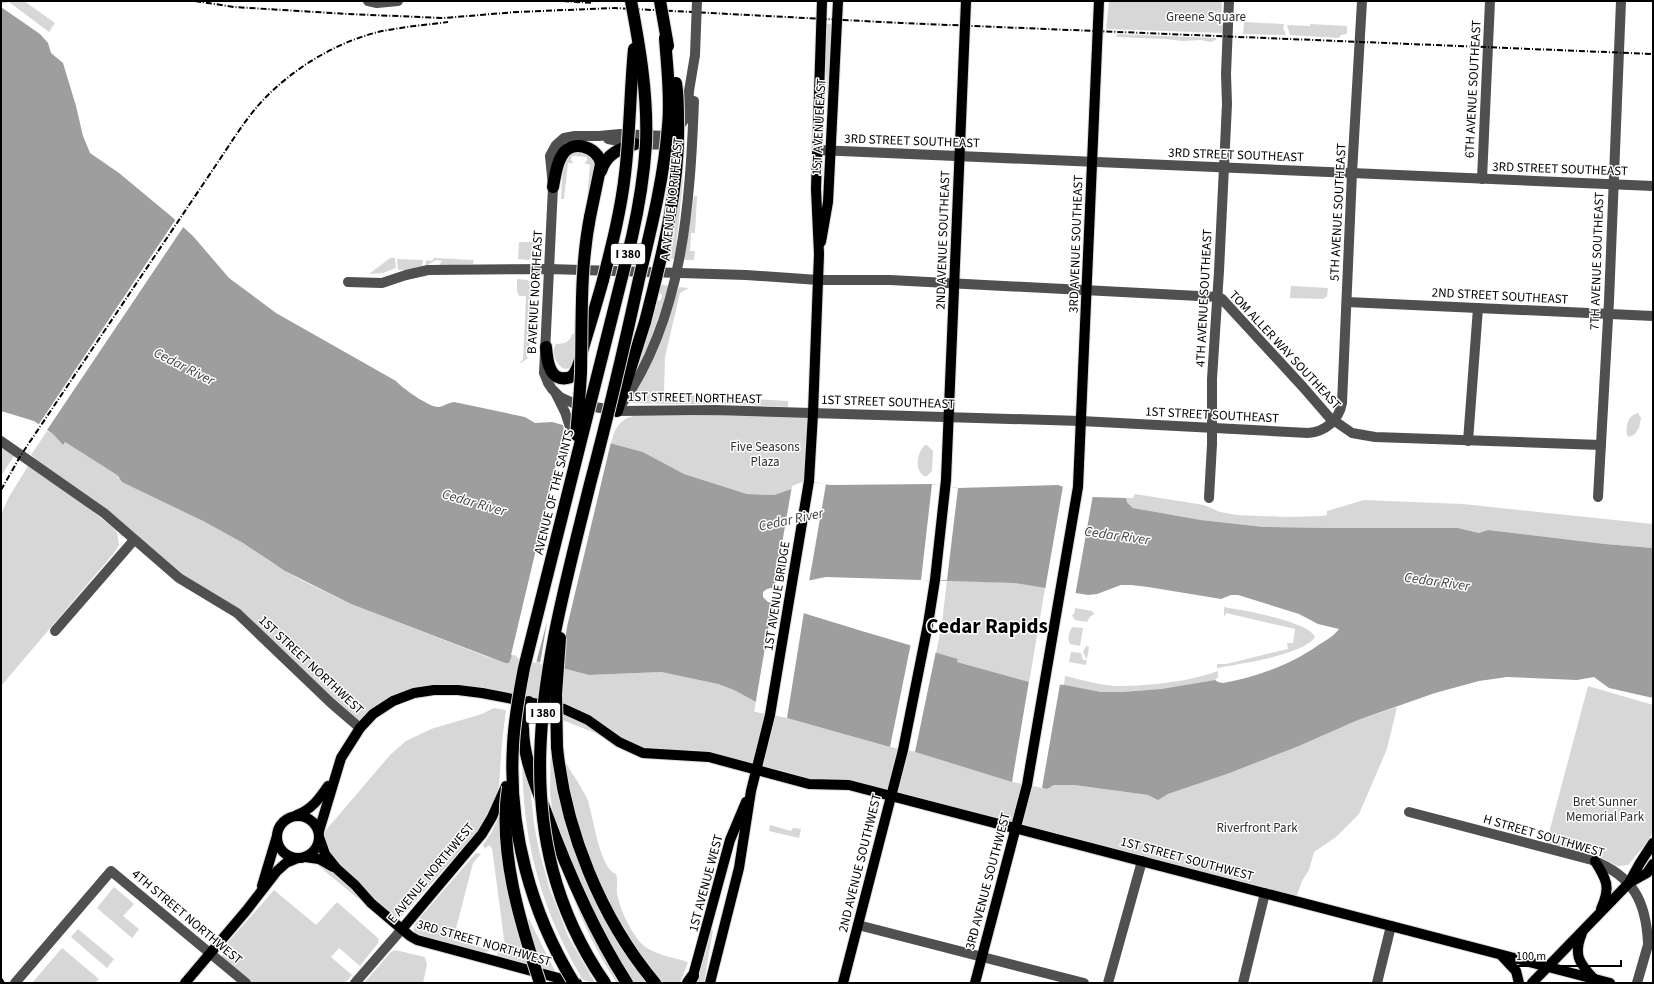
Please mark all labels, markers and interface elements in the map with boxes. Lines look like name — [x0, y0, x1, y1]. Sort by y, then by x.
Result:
park label: Greene Square — [1166, 8, 1246, 26]
street label: 6TH AVENUE SOUTHEAST — [1460, 20, 1486, 158]
street label: 1ST AVENUE EAST — [807, 78, 831, 176]
street label: 3RD STREET SOUTHEAST — [844, 130, 980, 152]
street label: A AVENUE NORTHEAST — [657, 137, 687, 261]
street label: 5TH AVENUE SOUTHEAST — [1325, 143, 1351, 281]
street label: 3RD STREET SOUTHEAST — [1168, 144, 1304, 166]
street label: 3RD STREET SOUTHEAST — [1492, 158, 1628, 180]
street label: 2ND AVENUE SOUTHEAST — [932, 170, 954, 310]
street label: 3RD AVENUE SOUTHEAST — [1065, 175, 1087, 313]
street label: 7TH AVENUE SOUTHEAST — [1586, 192, 1608, 330]
street label: B AVENUE NORTHEAST — [523, 229, 547, 354]
street label: 4TH AVENUE SOUTHEAST — [1191, 229, 1217, 367]
road number: I 380 — [611, 244, 645, 264]
street label: 2ND STREET SOUTHEAST — [1431, 283, 1569, 309]
street label: TOM ALLER WAY SOUTHEAST — [1225, 287, 1345, 413]
water label: Cedar River — [150, 343, 219, 391]
street label: 1ST STREET NORTHEAST — [628, 388, 762, 408]
street label: 1ST STREET SOUTHEAST — [821, 391, 955, 413]
street label: 1ST STREET SOUTHEAST — [1145, 403, 1279, 427]
street label: AVENUE OF THE SAINTS — [530, 427, 578, 557]
park label: Five Seasons Plaza — [730, 438, 800, 471]
water label: Cedar River — [440, 484, 510, 522]
water label: Cedar River — [757, 503, 826, 537]
water label: Cedar River — [1083, 522, 1152, 551]
street label: 1ST AVENUE BRIDGE — [759, 540, 795, 652]
water label: Cedar River — [1403, 568, 1472, 597]
district label: Cedar Rapids — [926, 611, 1048, 641]
street label: 1ST STREET NORTHWEST — [255, 612, 367, 718]
road number: I 380 — [526, 703, 560, 723]
street label: 2ND AVENUE SOUTHWEST — [834, 792, 886, 934]
park label: Bret Sunner Memorial Park — [1566, 793, 1645, 826]
street label: 3RD AVENUE SOUTHWEST — [961, 810, 1015, 952]
street label: H STREET SOUTHWEST — [1481, 810, 1607, 862]
street label: E AVENUE NORTHWEST — [383, 819, 479, 927]
park label: Riverfront Park — [1216, 819, 1298, 837]
street label: 1ST AVENUE WEST — [684, 832, 728, 934]
street label: 1ST STREET SOUTHWEST — [1118, 833, 1256, 885]
street label: 4TH STREET NORTHWEST — [128, 865, 246, 969]
street label: 3RD STREET NORTHWEST — [415, 915, 553, 971]
scale bar — [1510, 942, 1621, 968]
text: 100 m — [1516, 948, 1546, 965]

